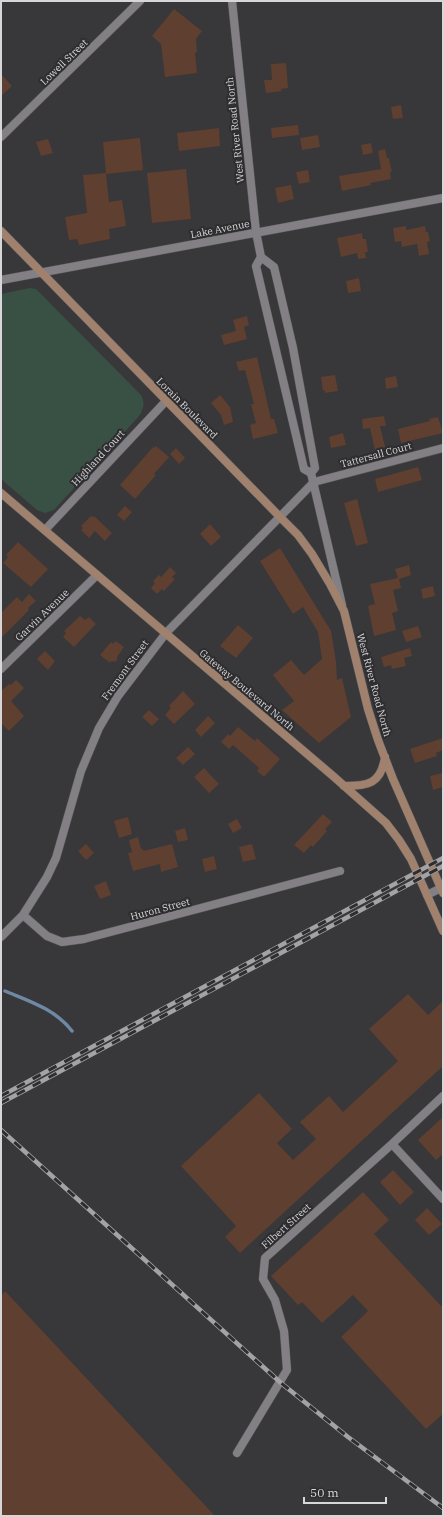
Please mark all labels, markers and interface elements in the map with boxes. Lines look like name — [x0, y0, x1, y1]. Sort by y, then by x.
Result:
street label: Lowell Street — [38, 36, 91, 88]
street label: West River Road North — [223, 76, 247, 184]
street label: Lake Avenue — [189, 217, 251, 241]
street label: Lorain Boulevard — [154, 375, 220, 441]
street label: Highland Court — [69, 427, 128, 489]
street label: Tattersall Court — [339, 439, 413, 471]
street label: Garvin Avenue — [12, 586, 72, 644]
street label: West River Road North — [354, 632, 394, 738]
street label: Fremont Street — [99, 637, 151, 703]
street label: Gateway Boulevard North — [197, 646, 297, 734]
street label: Huron Street — [129, 895, 192, 923]
street label: Filbert Street — [259, 1200, 314, 1252]
scale bar — [304, 1479, 386, 1505]
text: 50 m — [310, 1485, 339, 1500]

